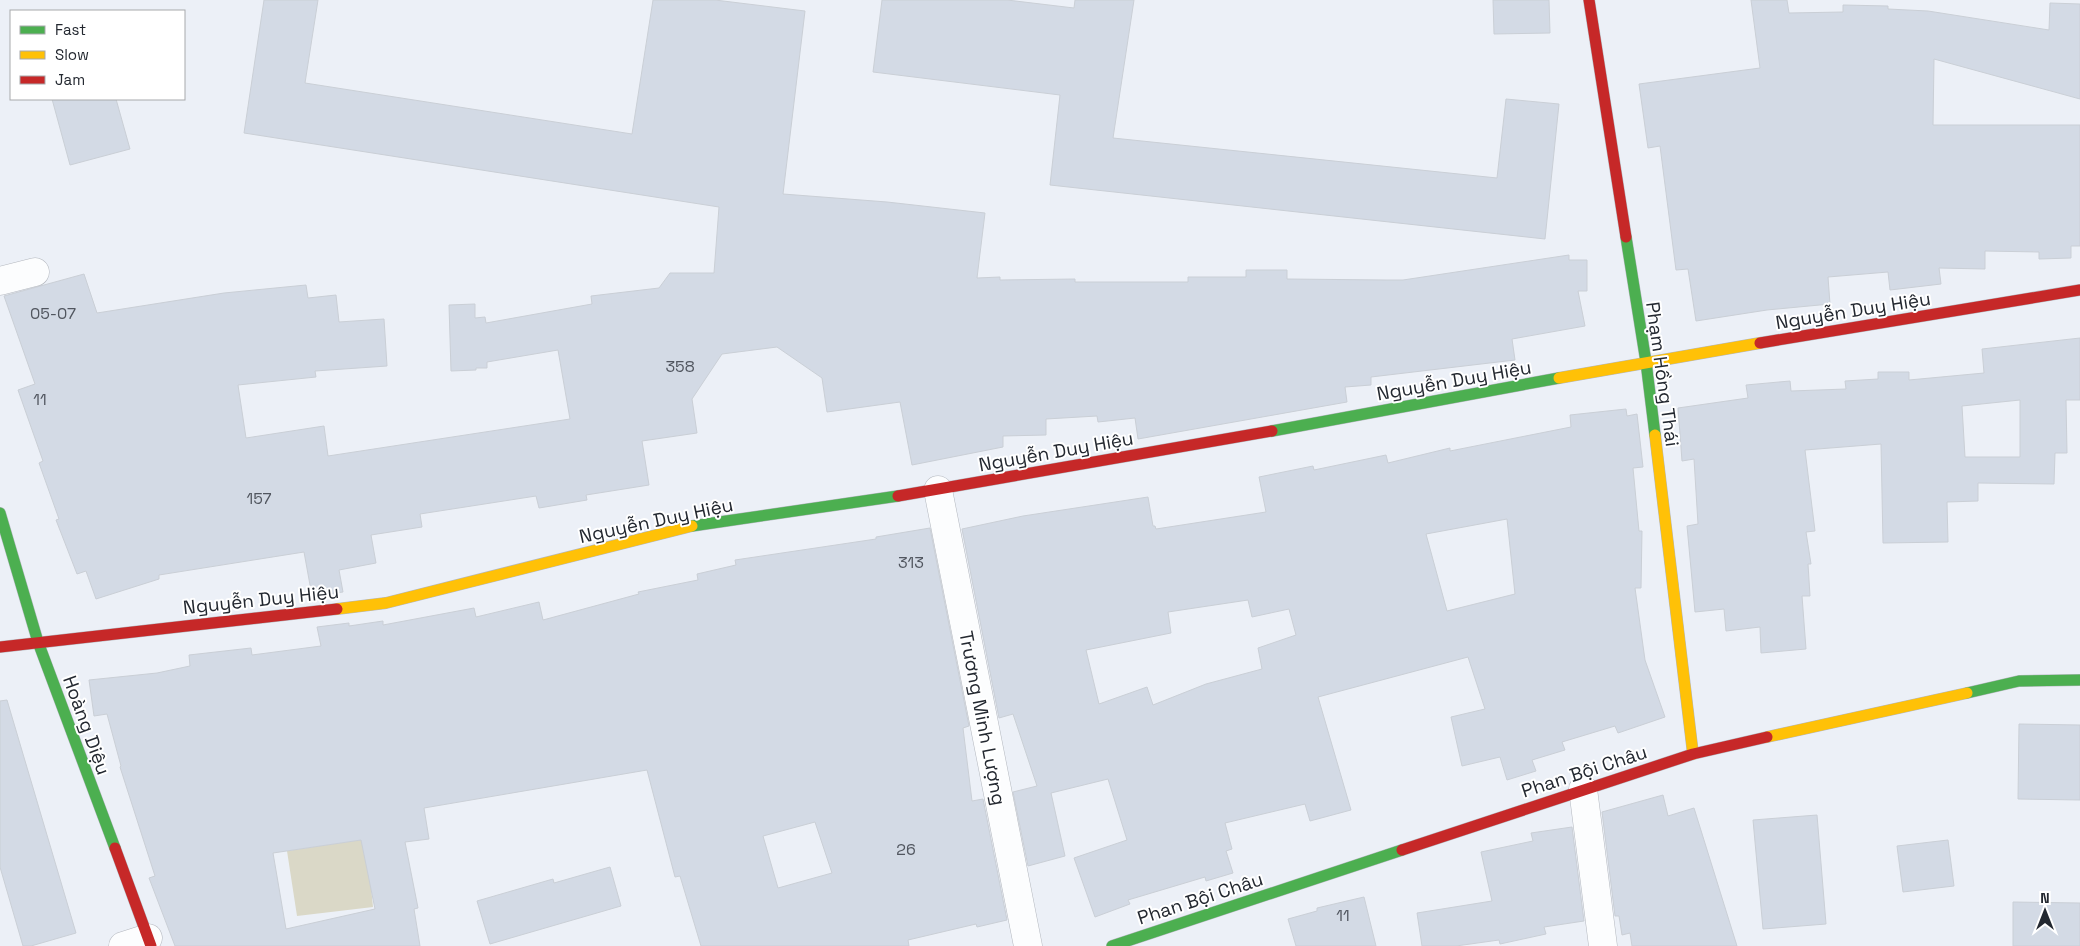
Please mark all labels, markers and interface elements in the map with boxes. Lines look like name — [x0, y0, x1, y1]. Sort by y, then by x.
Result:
legend — [10, 10, 185, 100]
text: Fast — [55, 20, 86, 39]
text: Slow — [55, 45, 89, 64]
text: Jam — [55, 70, 85, 89]
street label: Nguyễn Duy Hiệu — [1774, 286, 1932, 335]
street label: Phạm Hồng Thái — [1640, 300, 1685, 448]
house number: 05-07 — [30, 303, 76, 324]
street label: Nguyễn Duy Hiệu — [1375, 355, 1533, 406]
house number: 358 — [665, 356, 695, 377]
house number: 11 — [33, 389, 47, 410]
street label: Nguyễn Duy Hiệu — [977, 426, 1135, 477]
house number: 157 — [246, 488, 272, 509]
street label: Nguyễn Duy Hiệu — [577, 492, 735, 549]
house number: 313 — [898, 552, 924, 573]
street label: Nguyễn Duy Hiệu — [182, 579, 340, 620]
street label: Trương Minh Lượng — [953, 629, 1012, 807]
street label: Hoàng Diệu — [57, 672, 116, 778]
street label: Phan Bội Châu — [1518, 739, 1650, 804]
house number: 26 — [896, 839, 916, 860]
street label: Phan Bội Châu — [1134, 866, 1266, 931]
north arrow — [2020, 886, 2070, 936]
text: N — [2040, 889, 2050, 907]
house number: 11 — [1336, 905, 1350, 926]

